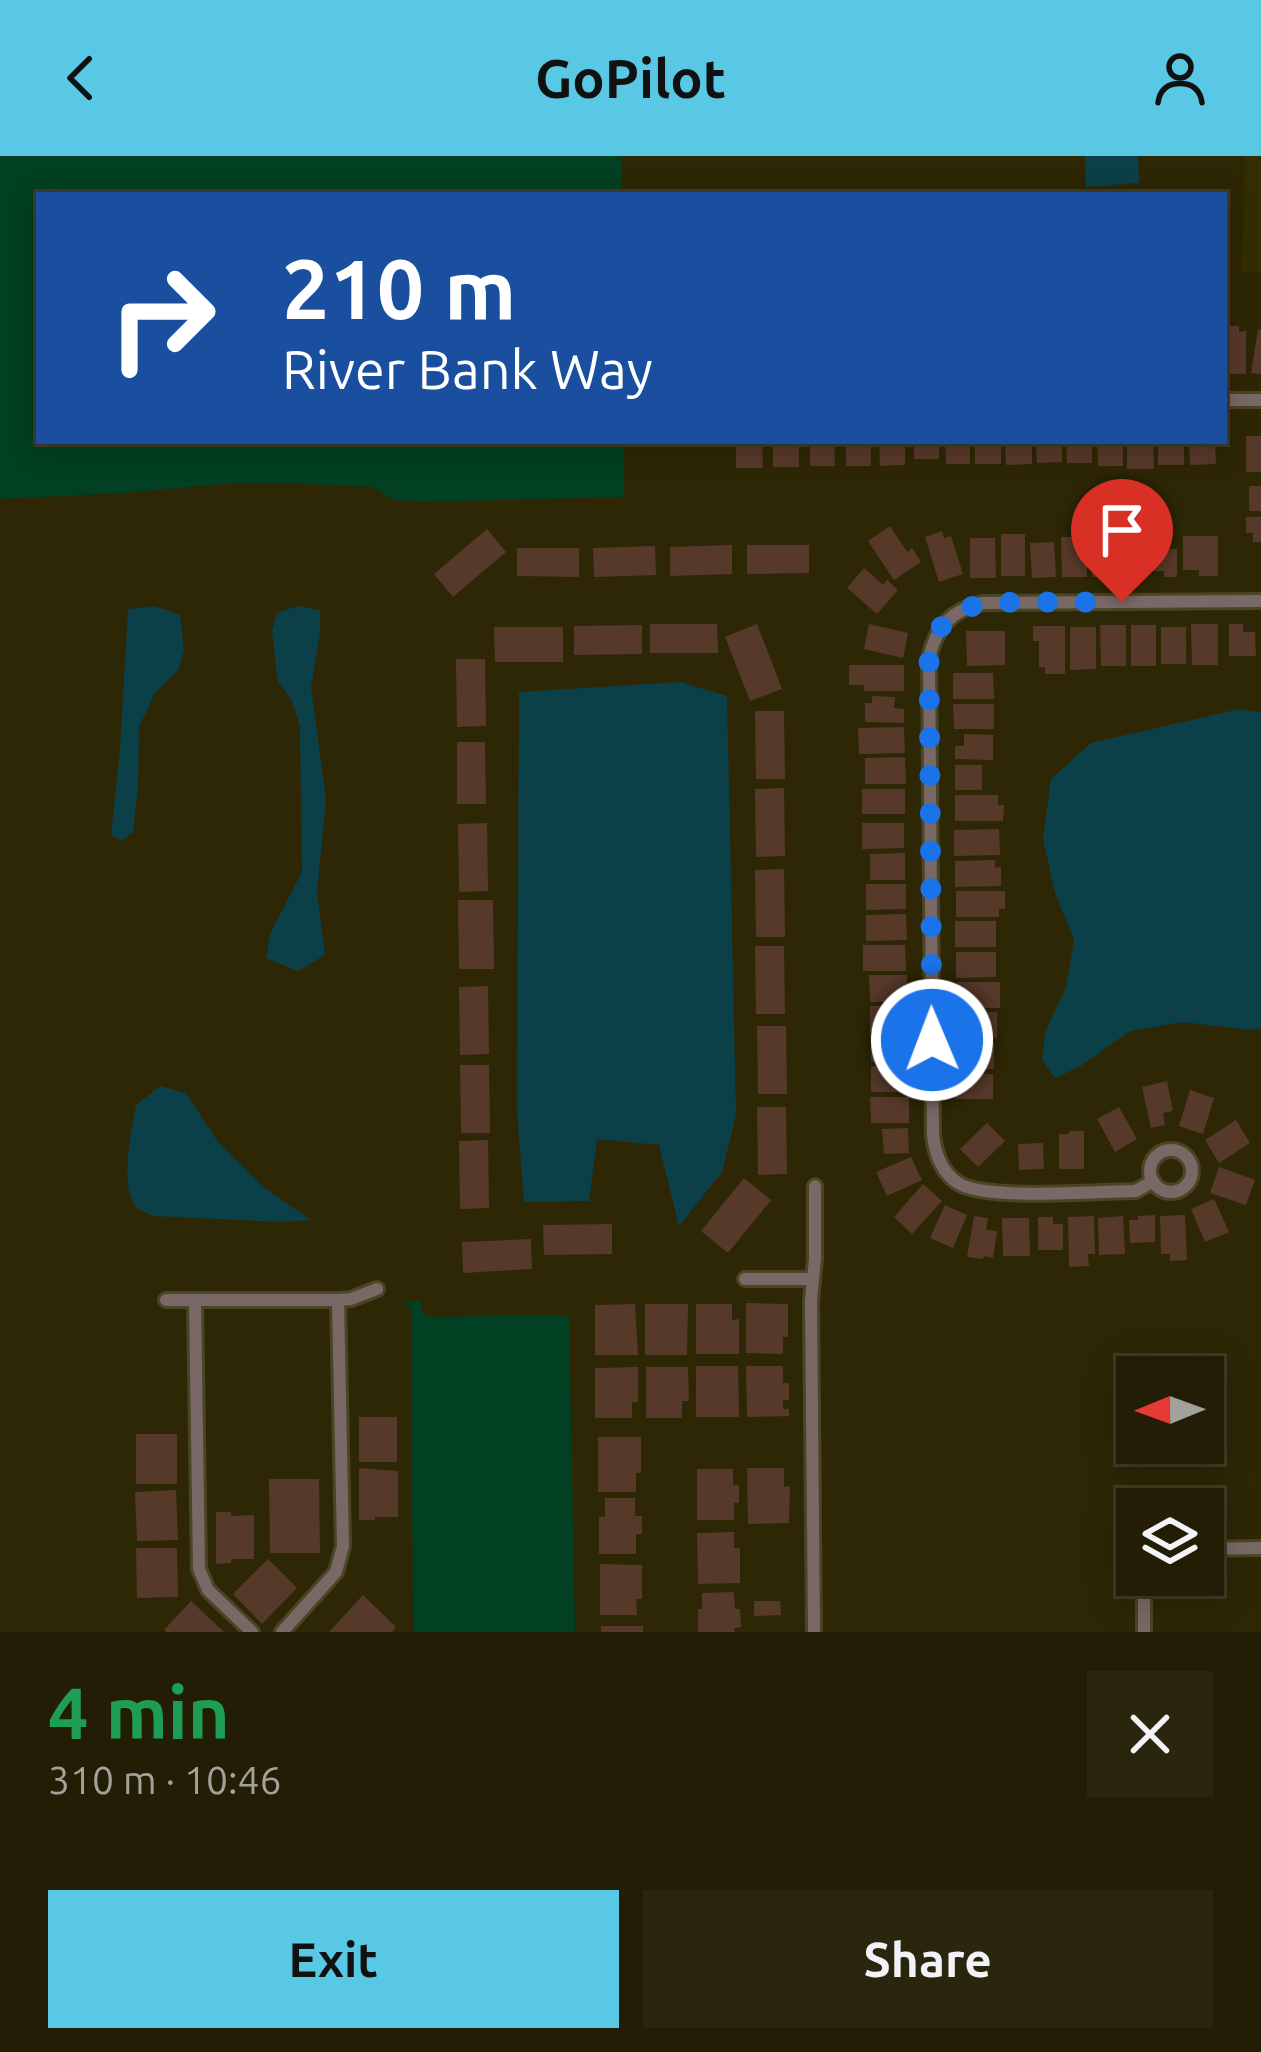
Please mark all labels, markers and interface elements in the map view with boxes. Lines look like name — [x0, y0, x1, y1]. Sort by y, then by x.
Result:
icon: back — [48, 45, 114, 111]
icon: person — [1147, 45, 1213, 111]
text: GoPilot — [535, 48, 726, 108]
icon: right — [84, 240, 240, 396]
text: 210 m — [282, 241, 516, 335]
text: River Bank Way — [282, 339, 653, 399]
pin — [1071, 479, 1173, 602]
icon: arrive — [1089, 497, 1155, 563]
position arrow — [869, 977, 995, 1103]
north arrow — [1116, 1356, 1224, 1464]
map controls — [1116, 1356, 1224, 1596]
button: layers — [1116, 1488, 1224, 1596]
button: close — [1087, 1671, 1213, 1797]
text: 4 min — [48, 1672, 230, 1753]
text: 310 m · 10:46 — [48, 1758, 282, 1801]
button: Exit — [48, 1890, 619, 2028]
button: Share — [643, 1890, 1213, 2028]

